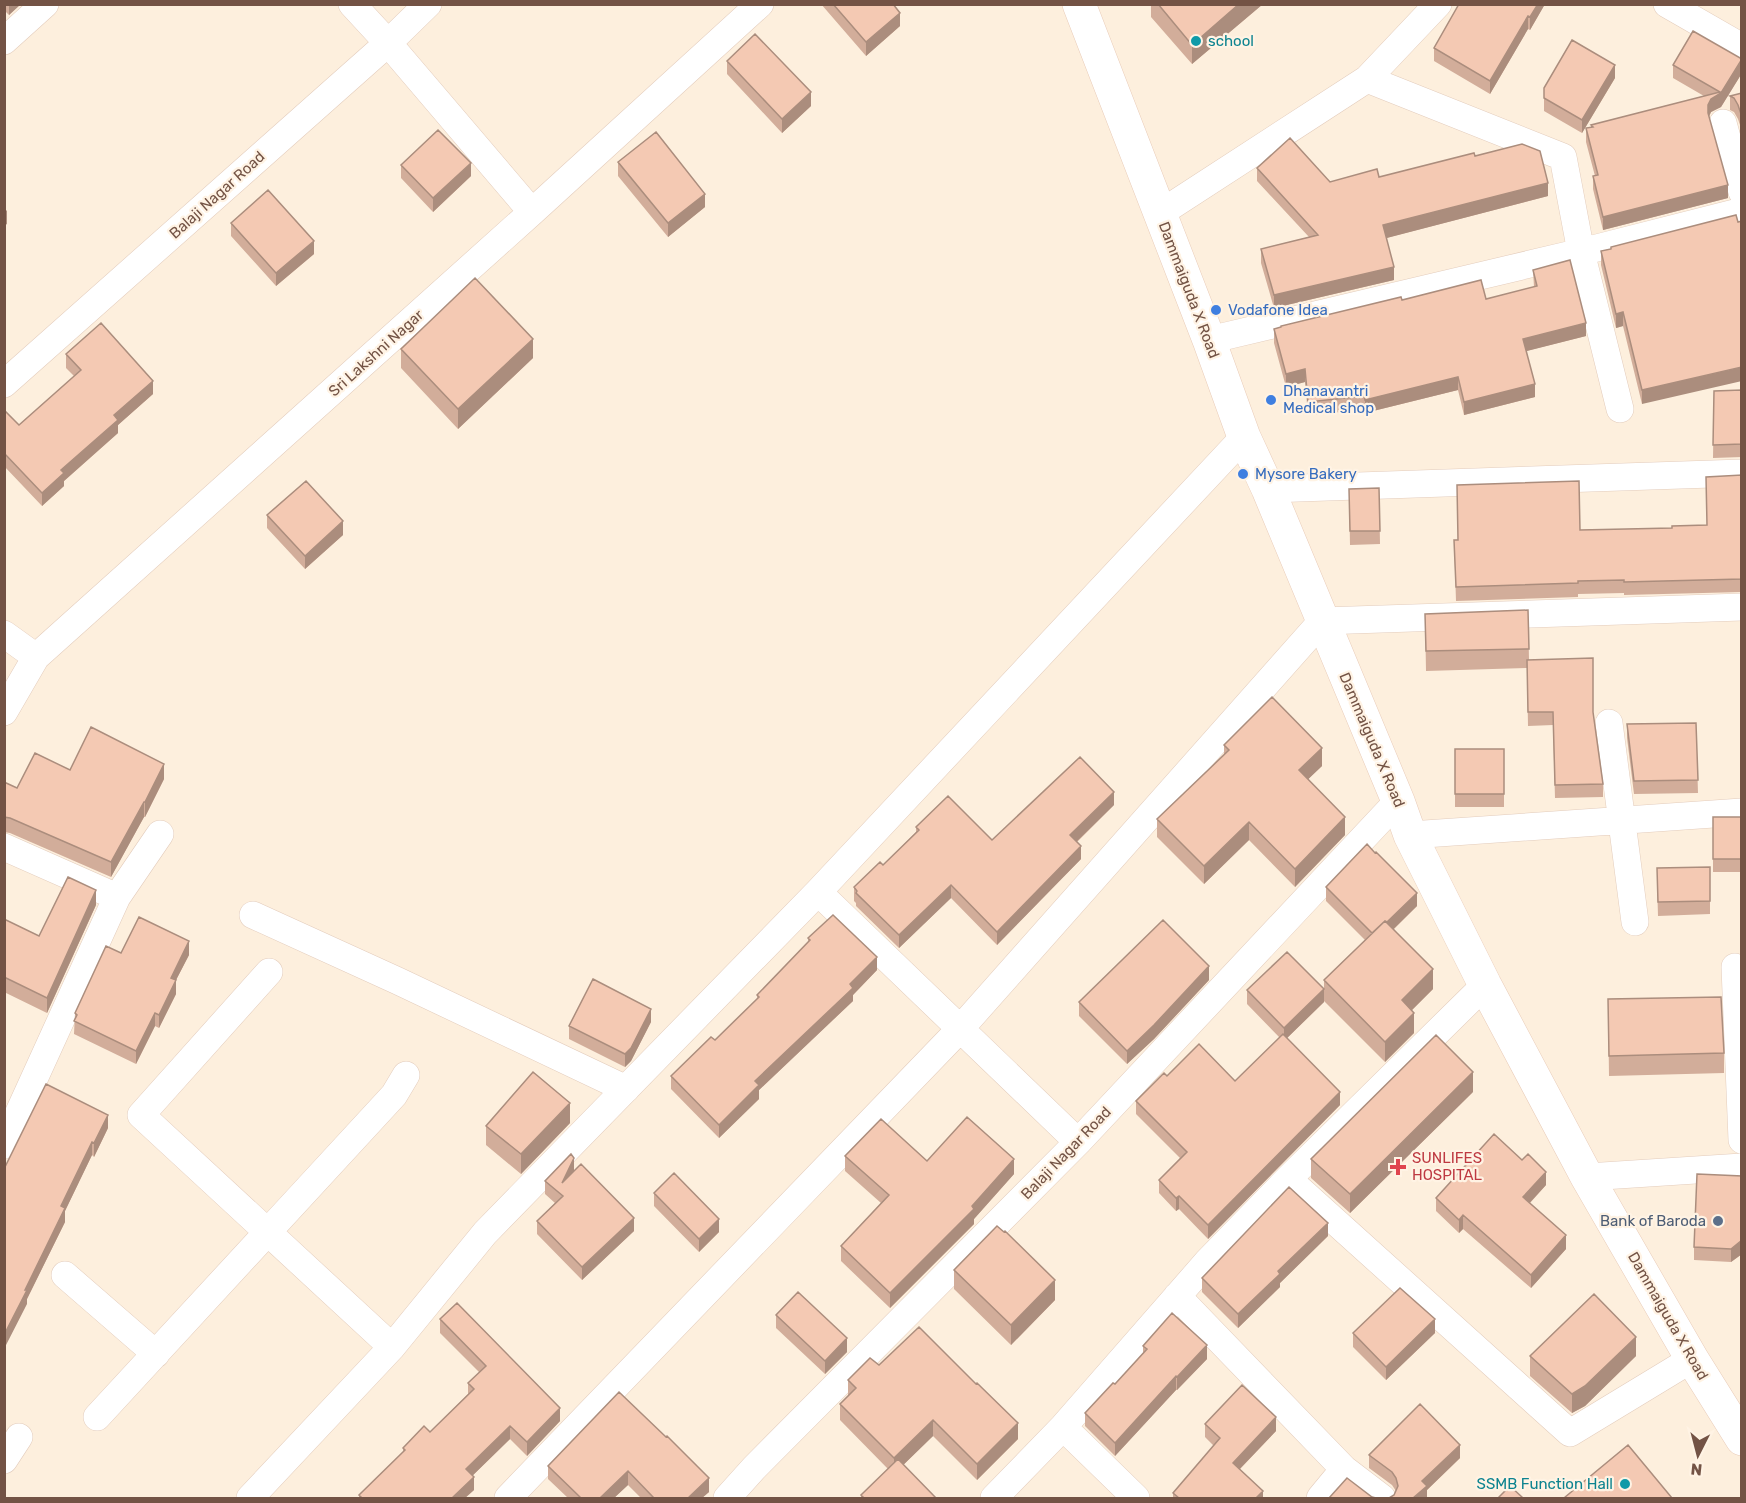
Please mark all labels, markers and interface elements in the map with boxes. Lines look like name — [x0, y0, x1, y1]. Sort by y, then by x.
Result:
place label: school — [1208, 32, 1254, 50]
marker: school — [1189, 34, 1203, 48]
street label: Balaji Nagar Road — [166, 147, 268, 243]
street label: Dammaiguda X Road — [1155, 219, 1223, 361]
place label: Vodafone Idea — [1228, 301, 1328, 319]
marker: Vodafone Idea — [1209, 303, 1223, 317]
street label: Sri Lakshni Nagar — [325, 305, 427, 400]
place label: Dhanavantri Medical shop — [1283, 382, 1374, 417]
marker: Dhanavantri Medical shop — [1264, 393, 1278, 407]
place label: Mysore Bakery — [1255, 465, 1357, 483]
marker: Mysore Bakery — [1236, 467, 1250, 481]
street label: Dammaiguda X Road — [1335, 670, 1409, 810]
street label: Balaji Nagar Road — [1017, 1103, 1115, 1203]
place label: SUNLIFES HOSPITAL — [1412, 1149, 1483, 1184]
marker: SUNLIFES HOSPITAL — [1389, 1158, 1407, 1176]
place label: Bank of Baroda — [1600, 1212, 1706, 1230]
marker: Bank of Baroda — [1711, 1214, 1725, 1228]
street label: Dammaiguda X Road — [1624, 1249, 1712, 1383]
north arrow — [1668, 1425, 1728, 1485]
text: N — [1690, 1459, 1703, 1479]
place label: SSMB Function Hall — [1477, 1475, 1613, 1493]
marker: SSMB Function Hall — [1618, 1477, 1632, 1491]

